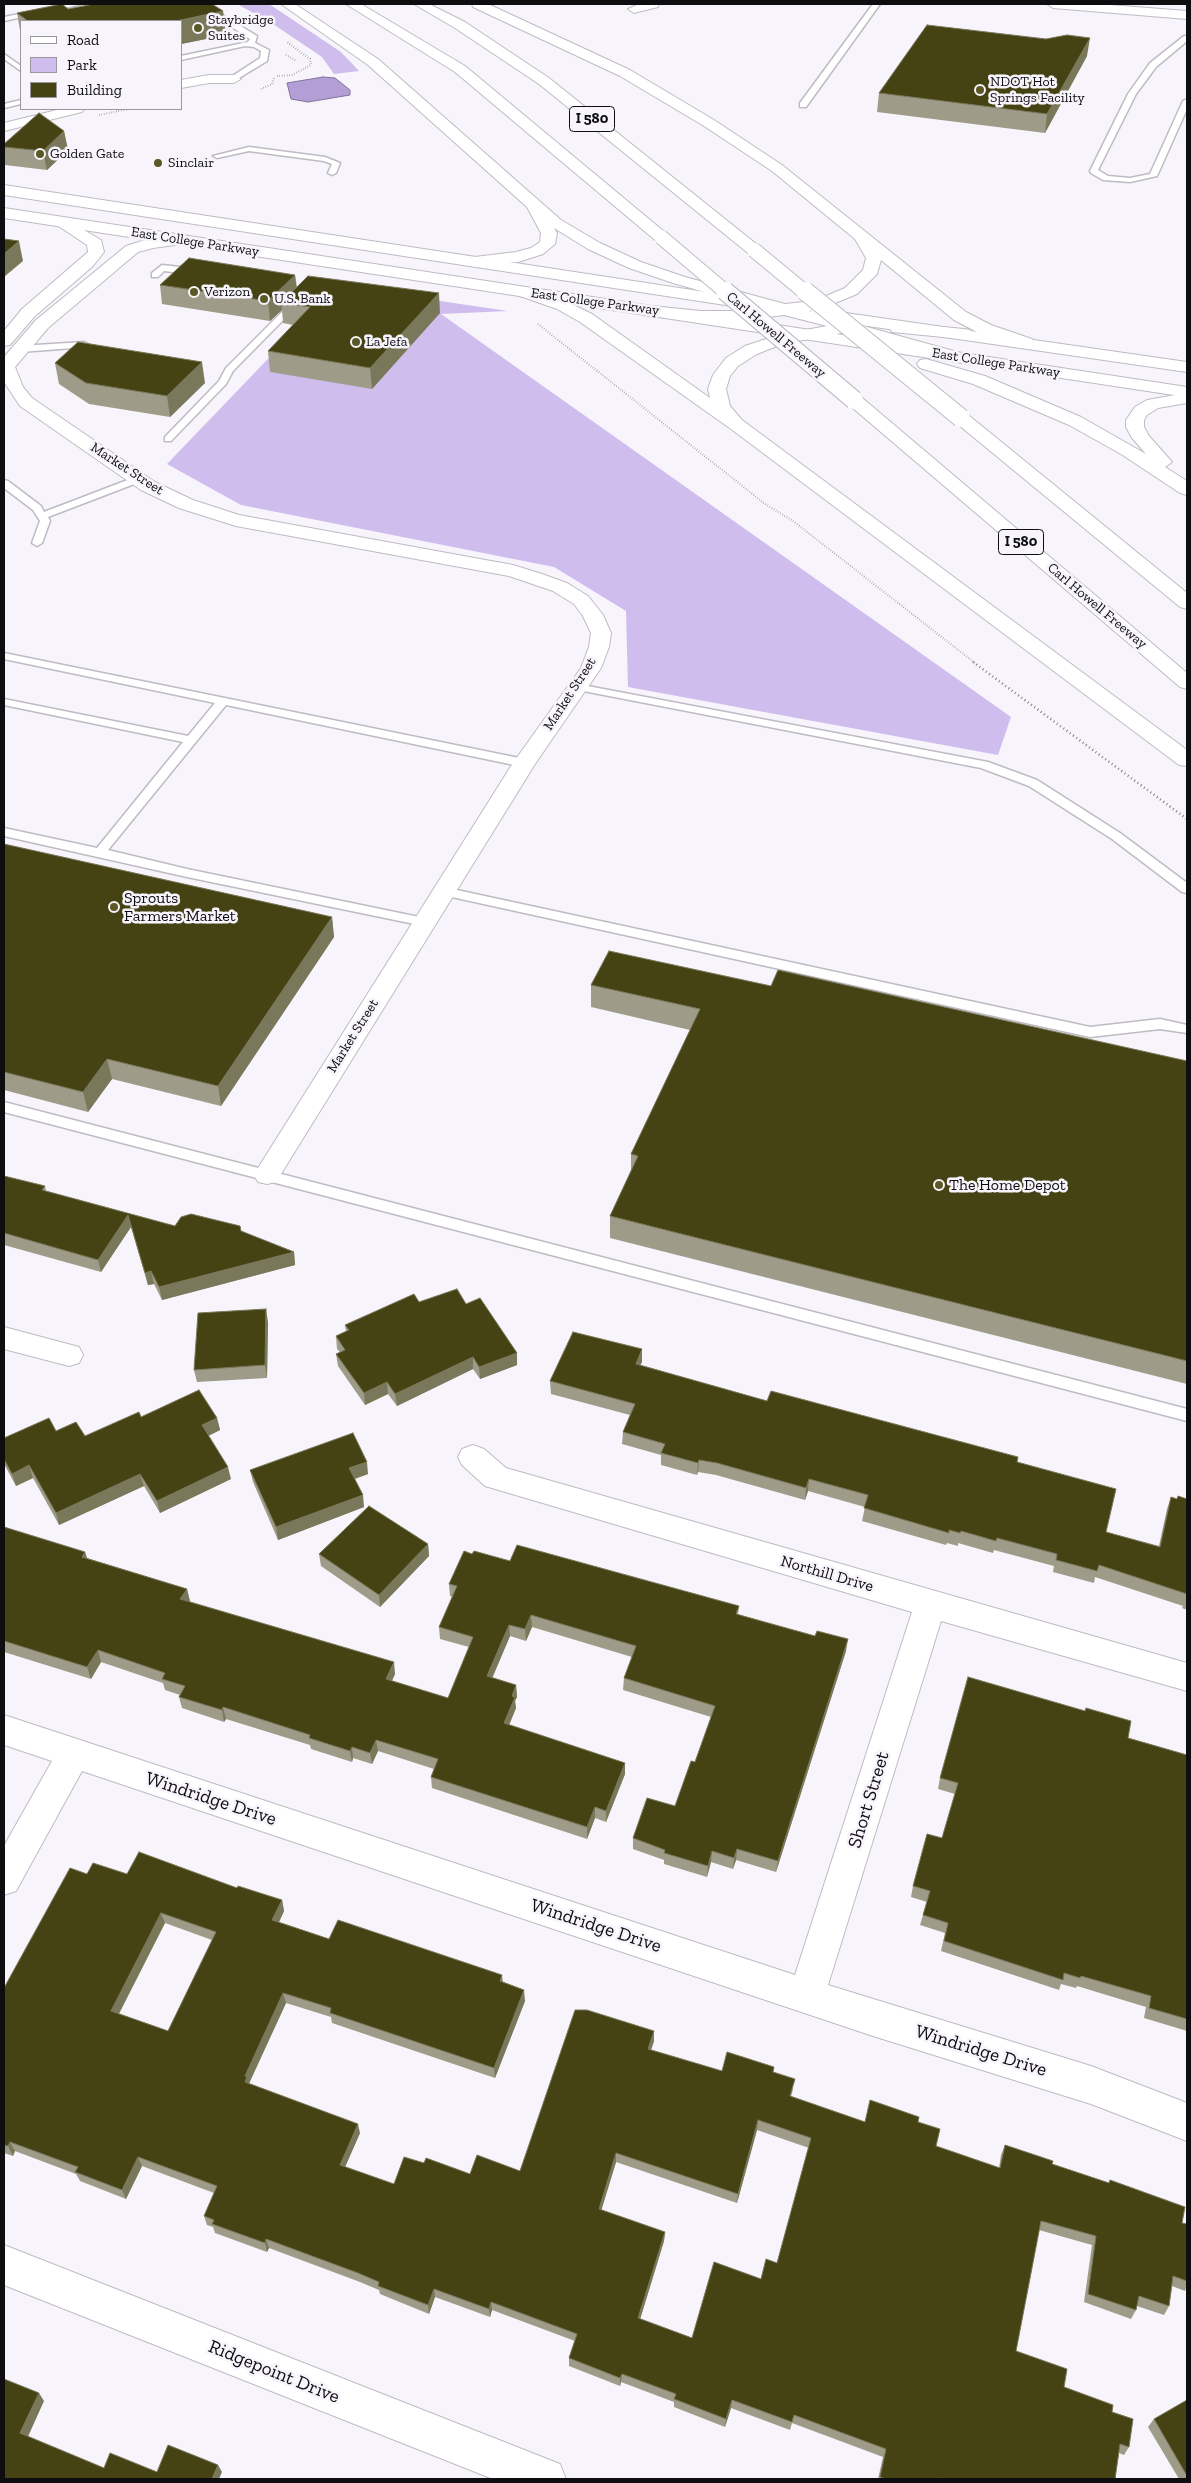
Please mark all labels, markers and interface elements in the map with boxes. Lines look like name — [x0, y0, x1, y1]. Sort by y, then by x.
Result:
place label: Staybridge Suites — [208, 12, 273, 44]
legend — [20, 20, 182, 110]
marker: Staybridge Suites — [192, 22, 204, 34]
text: Road — [67, 31, 99, 49]
text: Park — [67, 56, 97, 74]
place label: NDOT Hot Springs Facility — [990, 74, 1085, 106]
text: Building — [67, 81, 122, 99]
marker: NDOT Hot Springs Facility — [974, 84, 986, 96]
road number: I 580 — [570, 106, 614, 132]
place label: Golden Gate — [50, 146, 124, 162]
marker: Golden Gate — [34, 148, 46, 160]
place label: Sinclair — [168, 155, 214, 171]
marker: Sinclair — [152, 157, 164, 169]
street label: East College Parkway — [130, 224, 260, 260]
place label: Verizon — [204, 284, 250, 300]
street label: East College Parkway — [530, 285, 660, 319]
marker: Verizon — [188, 286, 200, 298]
street label: Carl Howell Freeway — [723, 289, 829, 381]
place label: U.S. Bank — [274, 291, 330, 307]
marker: U.S. Bank — [258, 293, 270, 305]
place label: La Jefa — [366, 334, 407, 350]
marker: La Jefa — [350, 336, 362, 348]
street label: East College Parkway — [931, 345, 1061, 381]
street label: Market Street — [87, 439, 167, 499]
road number: I 580 — [998, 530, 1044, 554]
street label: Carl Howell Freeway — [1044, 560, 1150, 652]
street label: Market Street — [540, 654, 600, 734]
place label: Sprouts Farmers Market — [124, 888, 236, 926]
marker: Sprouts Farmers Market — [108, 901, 120, 913]
street label: Market Street — [324, 996, 382, 1076]
place label: The Home Depot — [949, 1175, 1066, 1195]
marker: The Home Depot — [933, 1179, 945, 1191]
street label: Northill Drive — [778, 1552, 876, 1596]
street label: Short Street — [843, 1749, 895, 1851]
street label: Windridge Drive — [143, 1767, 279, 1831]
street label: Windridge Drive — [528, 1894, 664, 1958]
street label: Windridge Drive — [913, 2020, 1049, 2082]
street label: Ridgepoint Drive — [205, 2335, 343, 2409]

